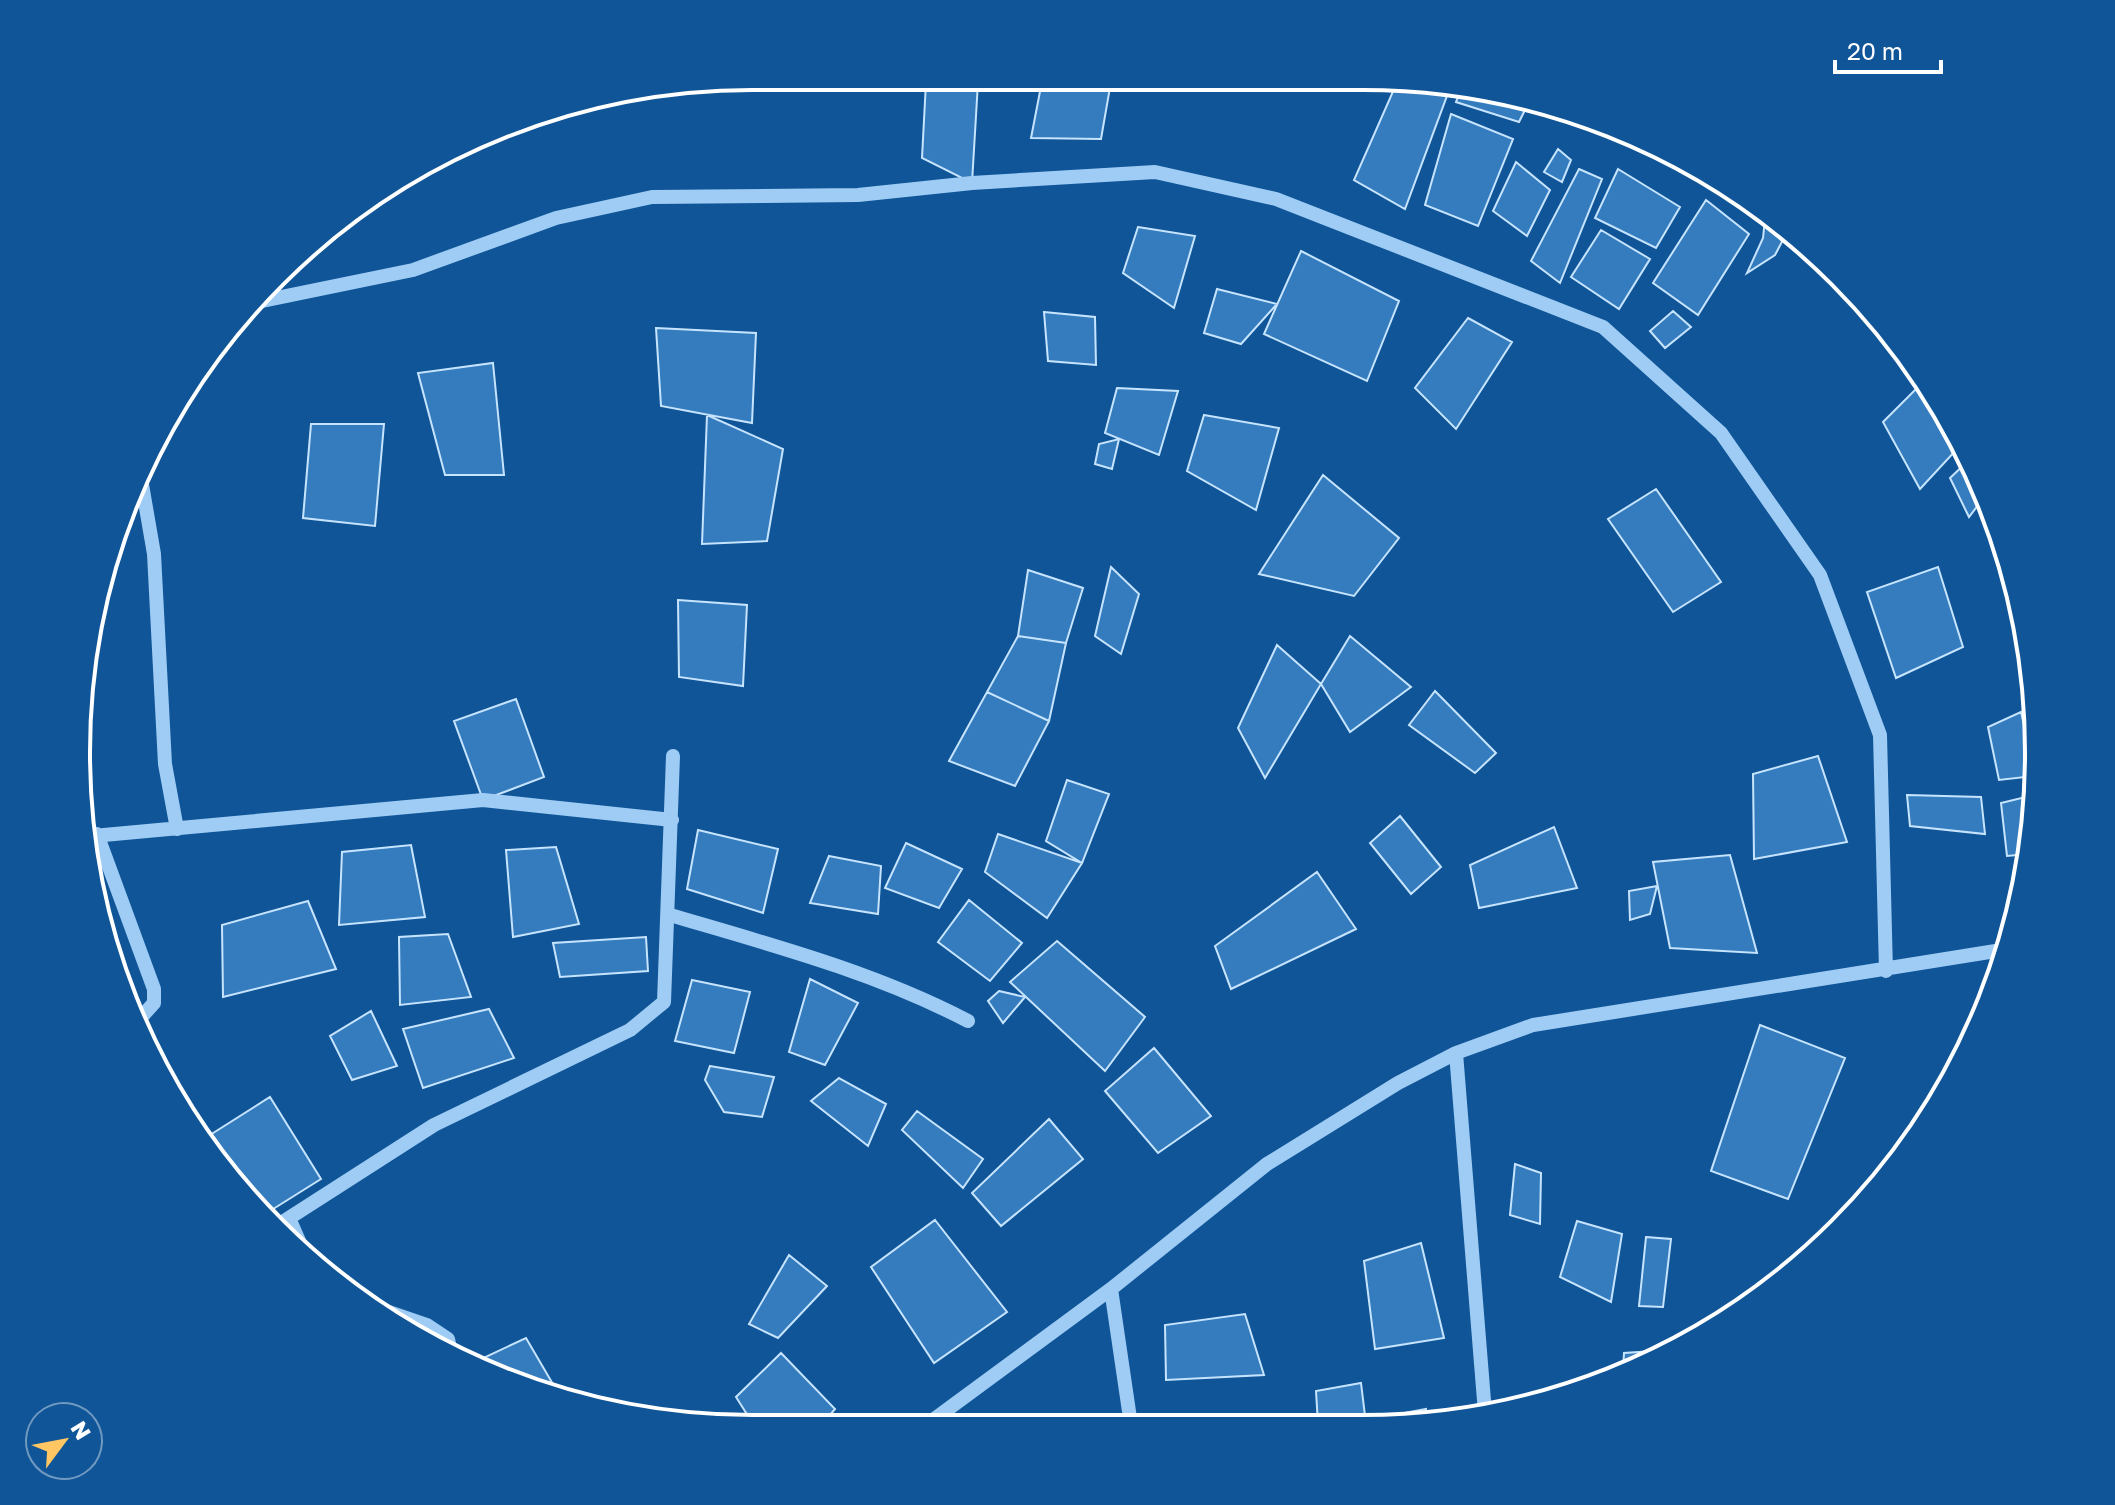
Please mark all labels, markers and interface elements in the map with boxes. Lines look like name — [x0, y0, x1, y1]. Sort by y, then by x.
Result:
scale bar — [1835, 24, 1941, 74]
text: 20 m — [1847, 36, 1903, 65]
north arrow — [24, 1401, 104, 1481]
text: N — [66, 1416, 97, 1444]

